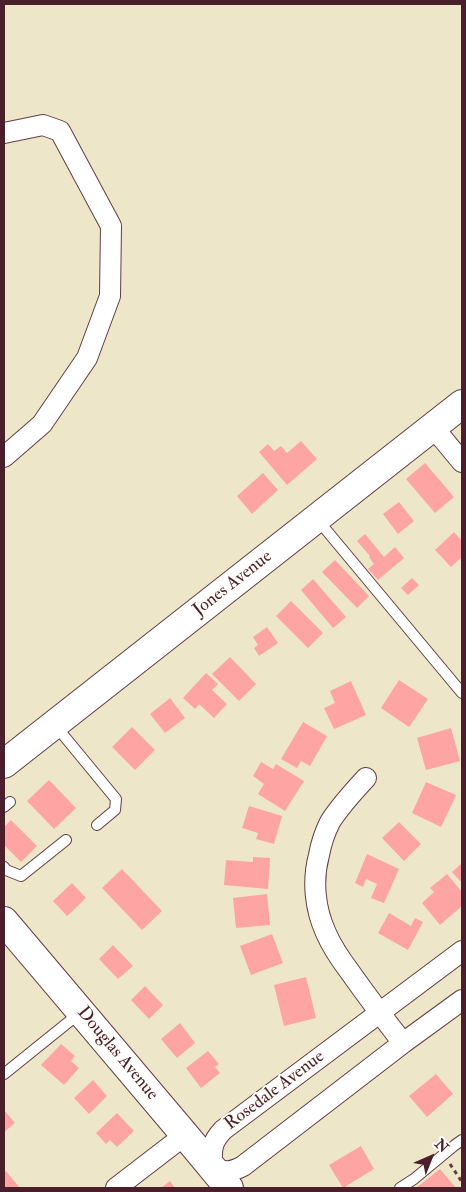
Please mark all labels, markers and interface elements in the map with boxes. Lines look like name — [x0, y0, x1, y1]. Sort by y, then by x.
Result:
street label: Jones Avenue — [189, 546, 277, 622]
street label: Douglas Avenue — [72, 1003, 162, 1105]
street label: Rosedale Avenue — [221, 1046, 329, 1136]
north arrow — [406, 1132, 456, 1182]
text: N — [431, 1135, 452, 1156]

